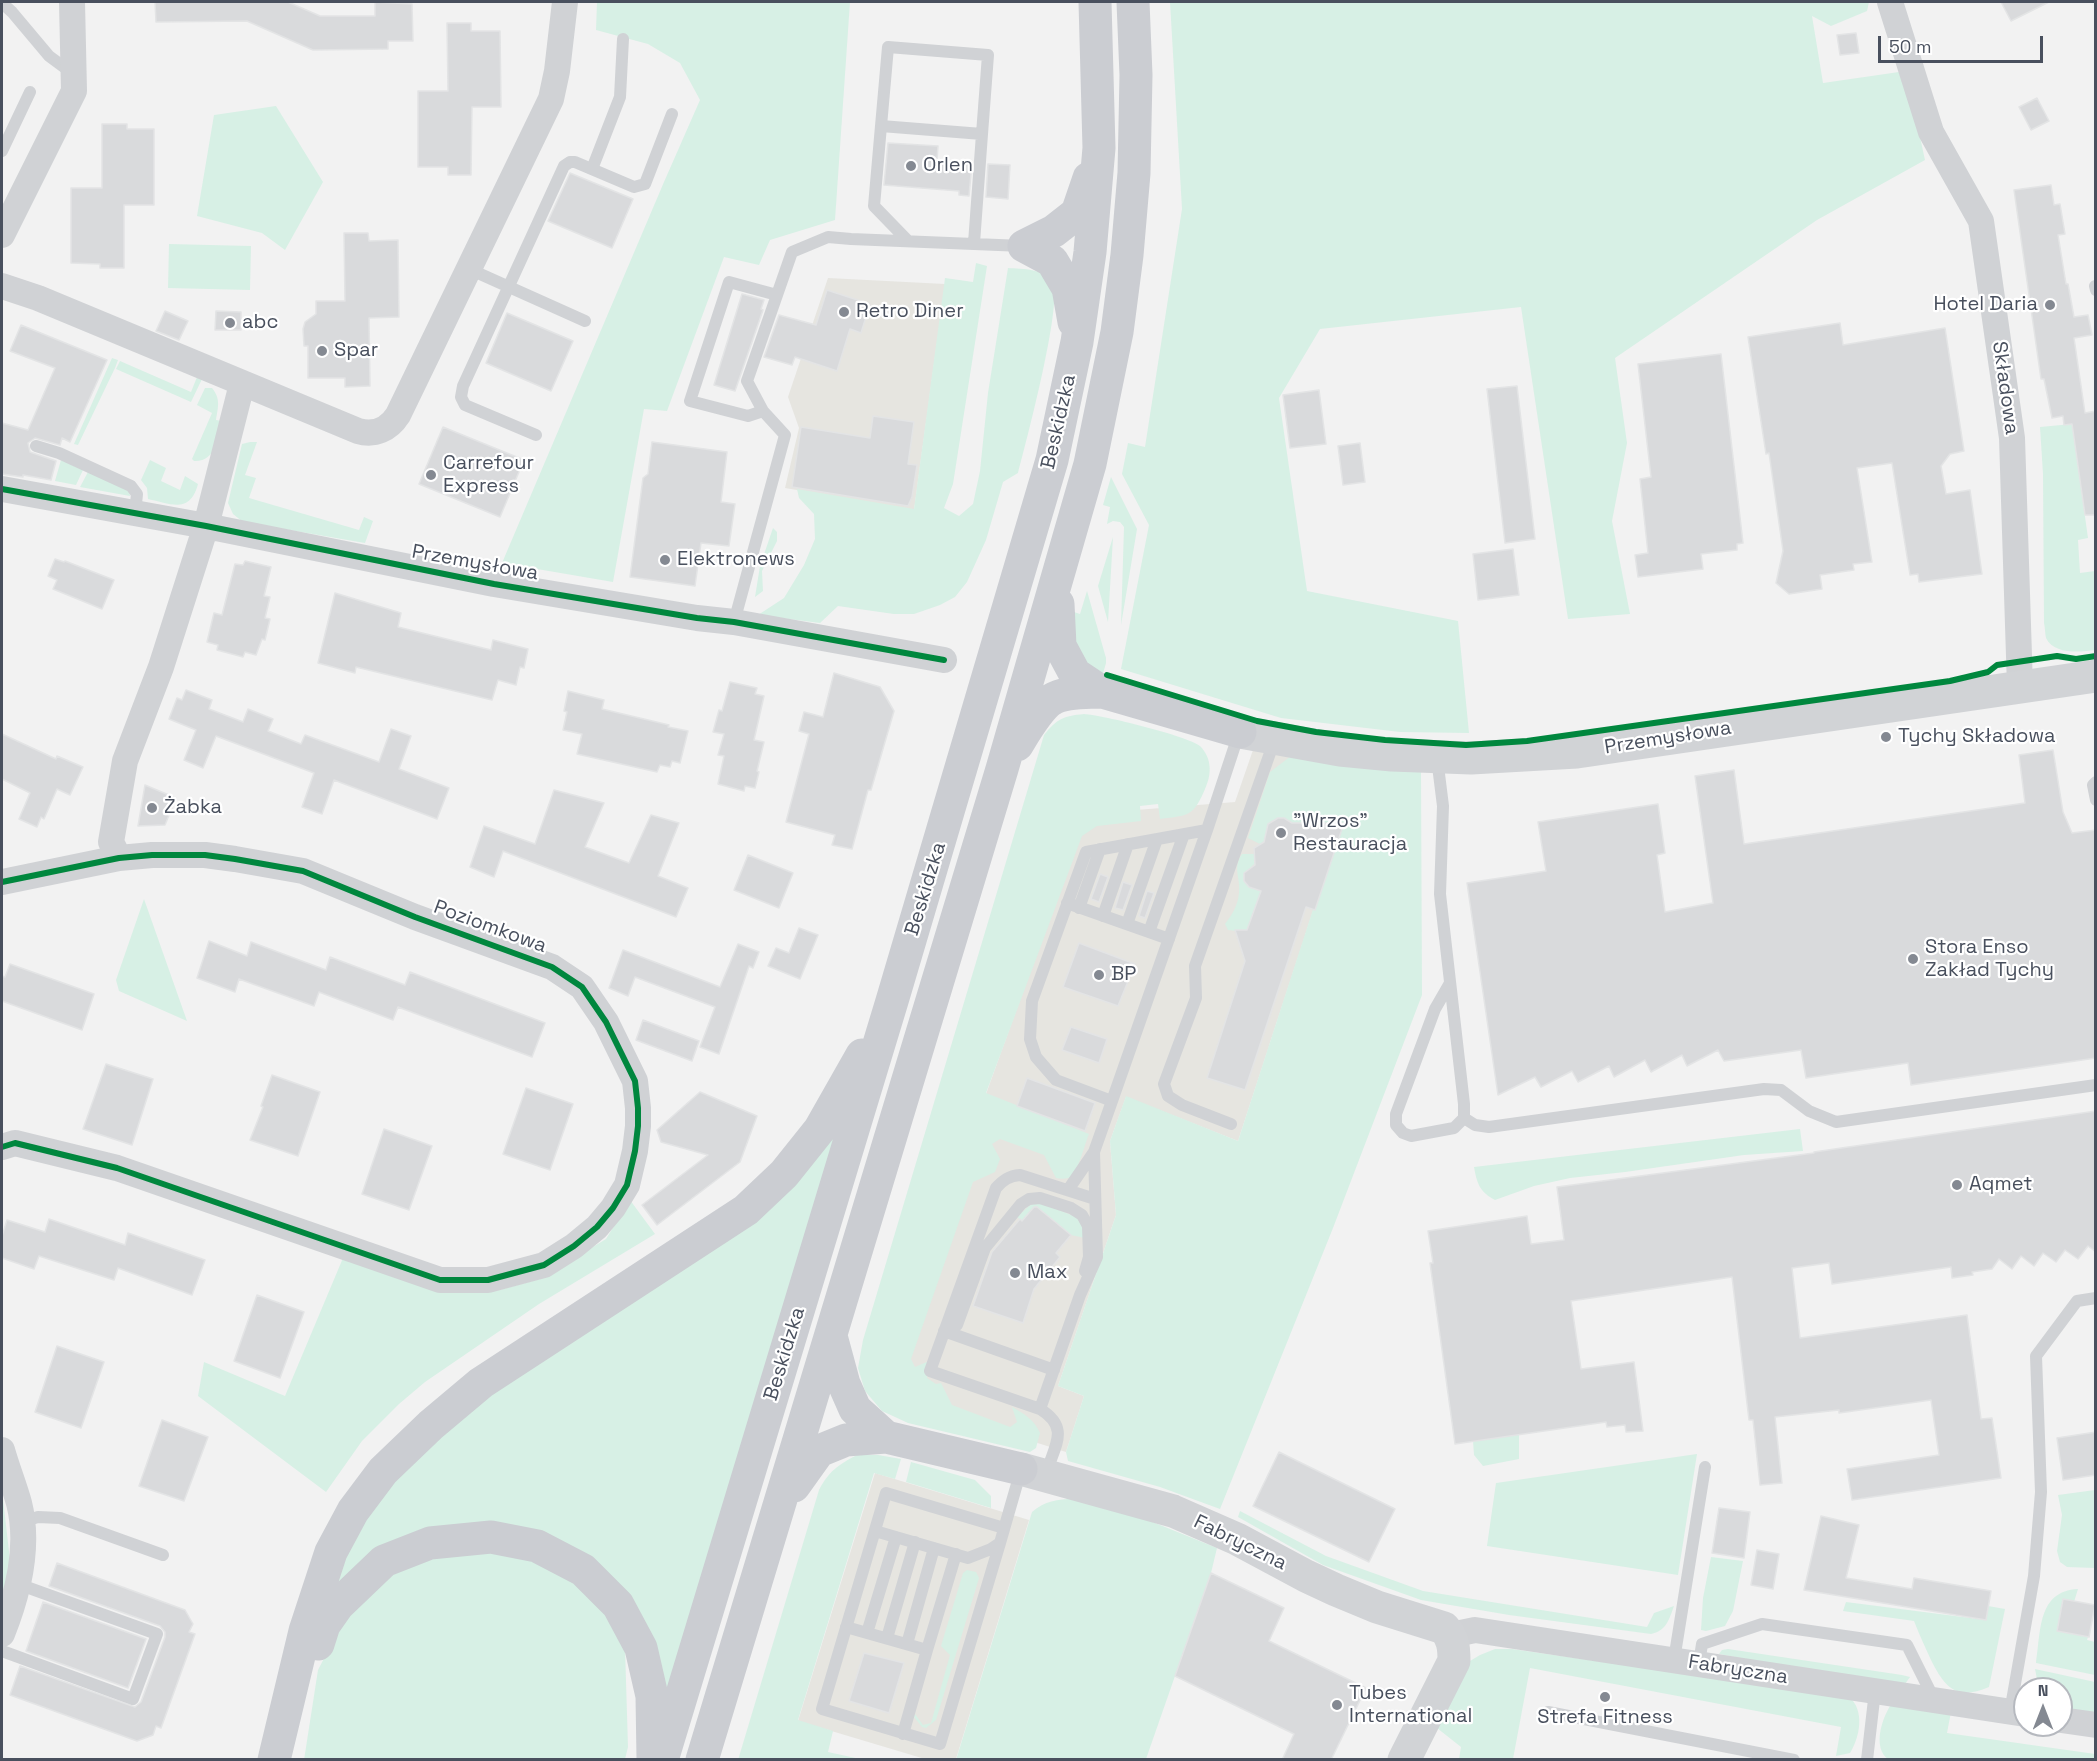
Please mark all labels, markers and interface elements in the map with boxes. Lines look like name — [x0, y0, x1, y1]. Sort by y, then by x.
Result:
scale bar — [1881, 24, 2046, 62]
text: 50 m — [1889, 35, 1931, 58]
place label: Orlen — [923, 154, 973, 178]
marker: Orlen — [904, 159, 918, 173]
place label: Hotel Daria — [1933, 293, 2038, 317]
marker: Hotel Daria — [2043, 298, 2057, 312]
place label: Retro Diner — [856, 300, 964, 324]
marker: Retro Diner — [837, 305, 851, 319]
place label: abc — [242, 311, 278, 335]
marker: abc — [223, 316, 237, 330]
place label: Spar — [334, 339, 378, 363]
street label: Składowa — [1987, 340, 2023, 436]
marker: Spar — [315, 344, 329, 358]
street label: Beskidzka — [1036, 372, 1082, 472]
place label: Carrefour Express — [443, 452, 534, 499]
marker: Carrefour Express — [424, 468, 438, 482]
street label: Przemysłowa — [410, 540, 540, 586]
place label: Elektronews — [677, 548, 795, 572]
marker: Elektronews — [658, 553, 672, 567]
street label: Przemysłowa — [1603, 716, 1733, 760]
place label: Tychy Składowa — [1898, 725, 2056, 749]
marker: Tychy Składowa — [1879, 730, 1893, 744]
place label: Żabka — [164, 796, 222, 820]
marker: Żabka — [145, 801, 159, 815]
place label: "Wrzos" Restauracja — [1293, 810, 1407, 857]
marker: "Wrzos" Restauracja — [1274, 826, 1288, 840]
street label: Beskidzka — [900, 839, 952, 939]
street label: Poziomkowa — [430, 895, 550, 959]
place label: Stora Enso Zakład Tychy — [1925, 936, 2054, 983]
marker: Stora Enso Zakład Tychy — [1906, 952, 1920, 966]
place label: BP — [1111, 963, 1136, 987]
marker: BP — [1092, 968, 1106, 982]
place label: Aqmet — [1969, 1173, 2032, 1197]
marker: Aqmet — [1950, 1178, 1964, 1192]
place label: Max — [1027, 1261, 1068, 1285]
marker: Max — [1008, 1266, 1022, 1280]
street label: Beskidzka — [759, 1304, 811, 1404]
street label: Fabryczna — [1190, 1510, 1290, 1576]
street label: Fabryczna — [1686, 1650, 1790, 1690]
north arrow — [2013, 1677, 2073, 1737]
text: N — [2038, 1680, 2048, 1701]
place label: Tubes International — [1349, 1682, 1472, 1729]
marker: Strefa Fitness — [1598, 1690, 1612, 1704]
marker: Tubes International — [1330, 1698, 1344, 1712]
place label: Strefa Fitness — [1537, 1706, 1673, 1730]

